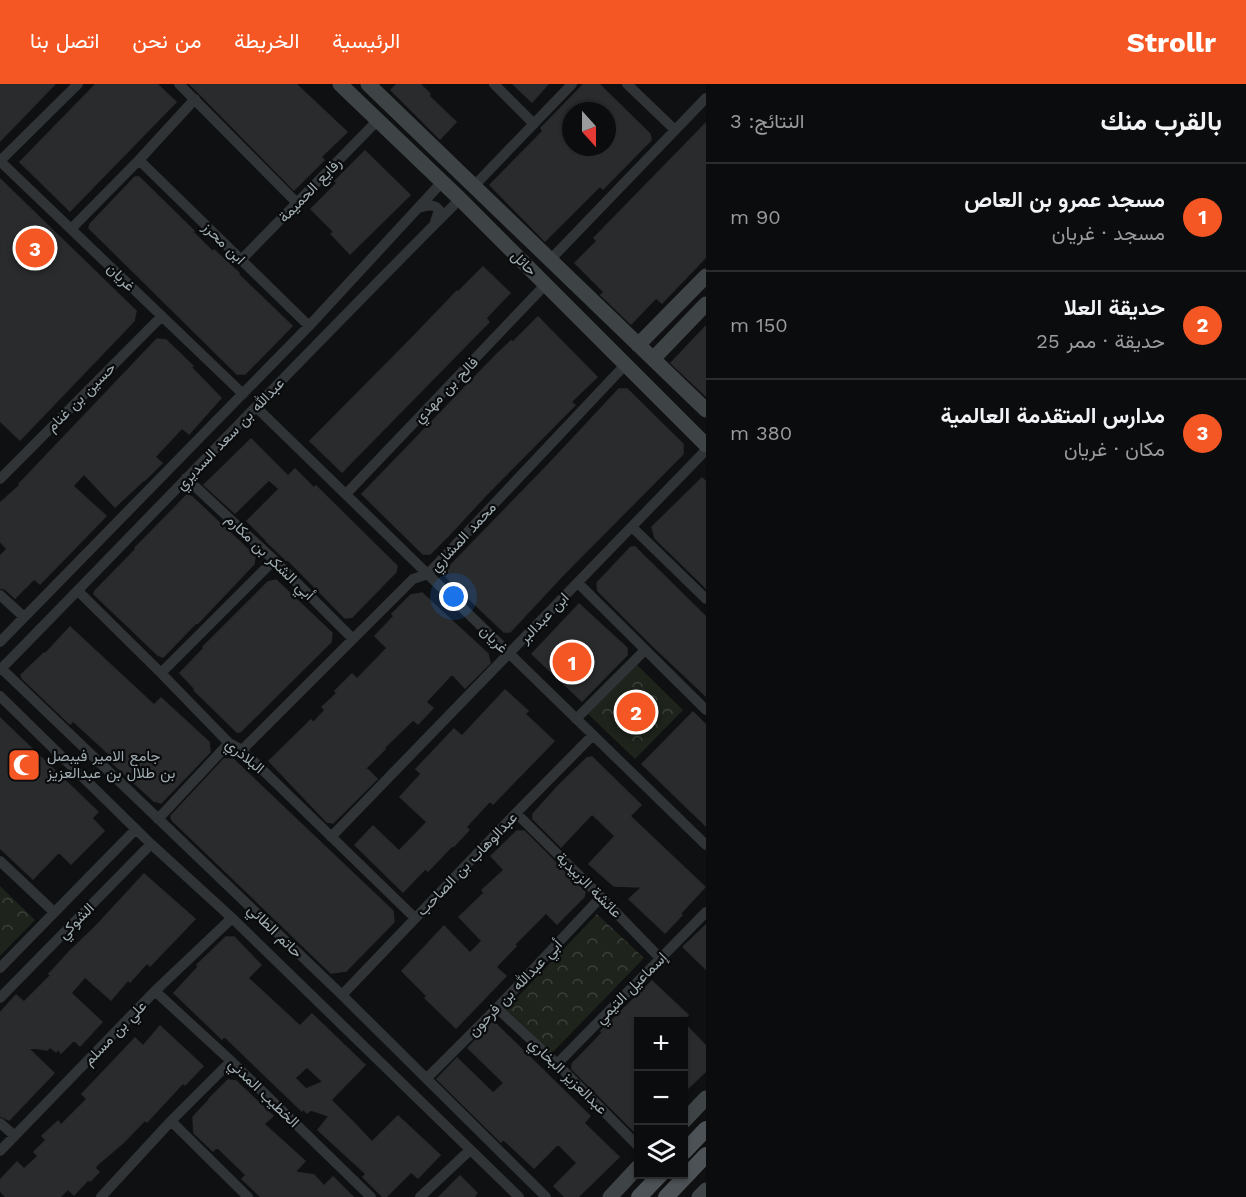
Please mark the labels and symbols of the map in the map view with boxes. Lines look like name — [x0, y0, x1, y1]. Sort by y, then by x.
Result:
north arrow — [562, 102, 616, 156]
street label: رفايع الحميمة — [275, 154, 347, 227]
street label: ابن محرز — [198, 217, 249, 269]
pin: 3 — [15, 226, 54, 270]
street label: حائل — [508, 247, 540, 279]
street label: غريان — [103, 259, 139, 295]
street label: فالح بن مهدي — [410, 353, 485, 430]
street label: حسين بن غنام — [43, 359, 120, 436]
street label: عبدالله بن سعد السديري — [172, 374, 291, 497]
street label: محمد المشاري — [426, 498, 503, 578]
street label: أبي الشكر بن مكارم — [219, 510, 318, 607]
your location — [439, 582, 468, 611]
street label: ابن عبدالبر — [515, 589, 573, 649]
street label: غريان — [476, 621, 512, 657]
pin: 1 — [552, 640, 592, 684]
pin: 2 — [616, 690, 656, 734]
street label: البلاذري — [219, 735, 268, 780]
mosque icon: جامع الامير فيبصل بن طلال بن عبدالعزيز — [6, 747, 42, 783]
place label: جامع الامير فيبصل بن طلال بن عبدالعزيز — [46, 747, 175, 783]
street label: عبدالوهاب بن الصاحب — [413, 808, 522, 920]
street label: عائشة الزبيدية — [552, 848, 626, 922]
street label: الشوكي — [54, 899, 101, 946]
street label: حاتم الطائي — [241, 900, 306, 964]
street label: أبي عبدالله بن فرحون — [464, 935, 569, 1043]
street label: إسماعيل التيمي — [591, 948, 674, 1030]
street label: علي بن مسلم — [80, 997, 153, 1072]
street label: عبدالعزيز البخاري — [522, 1034, 611, 1121]
street label: الخطيب المدني — [222, 1055, 303, 1134]

